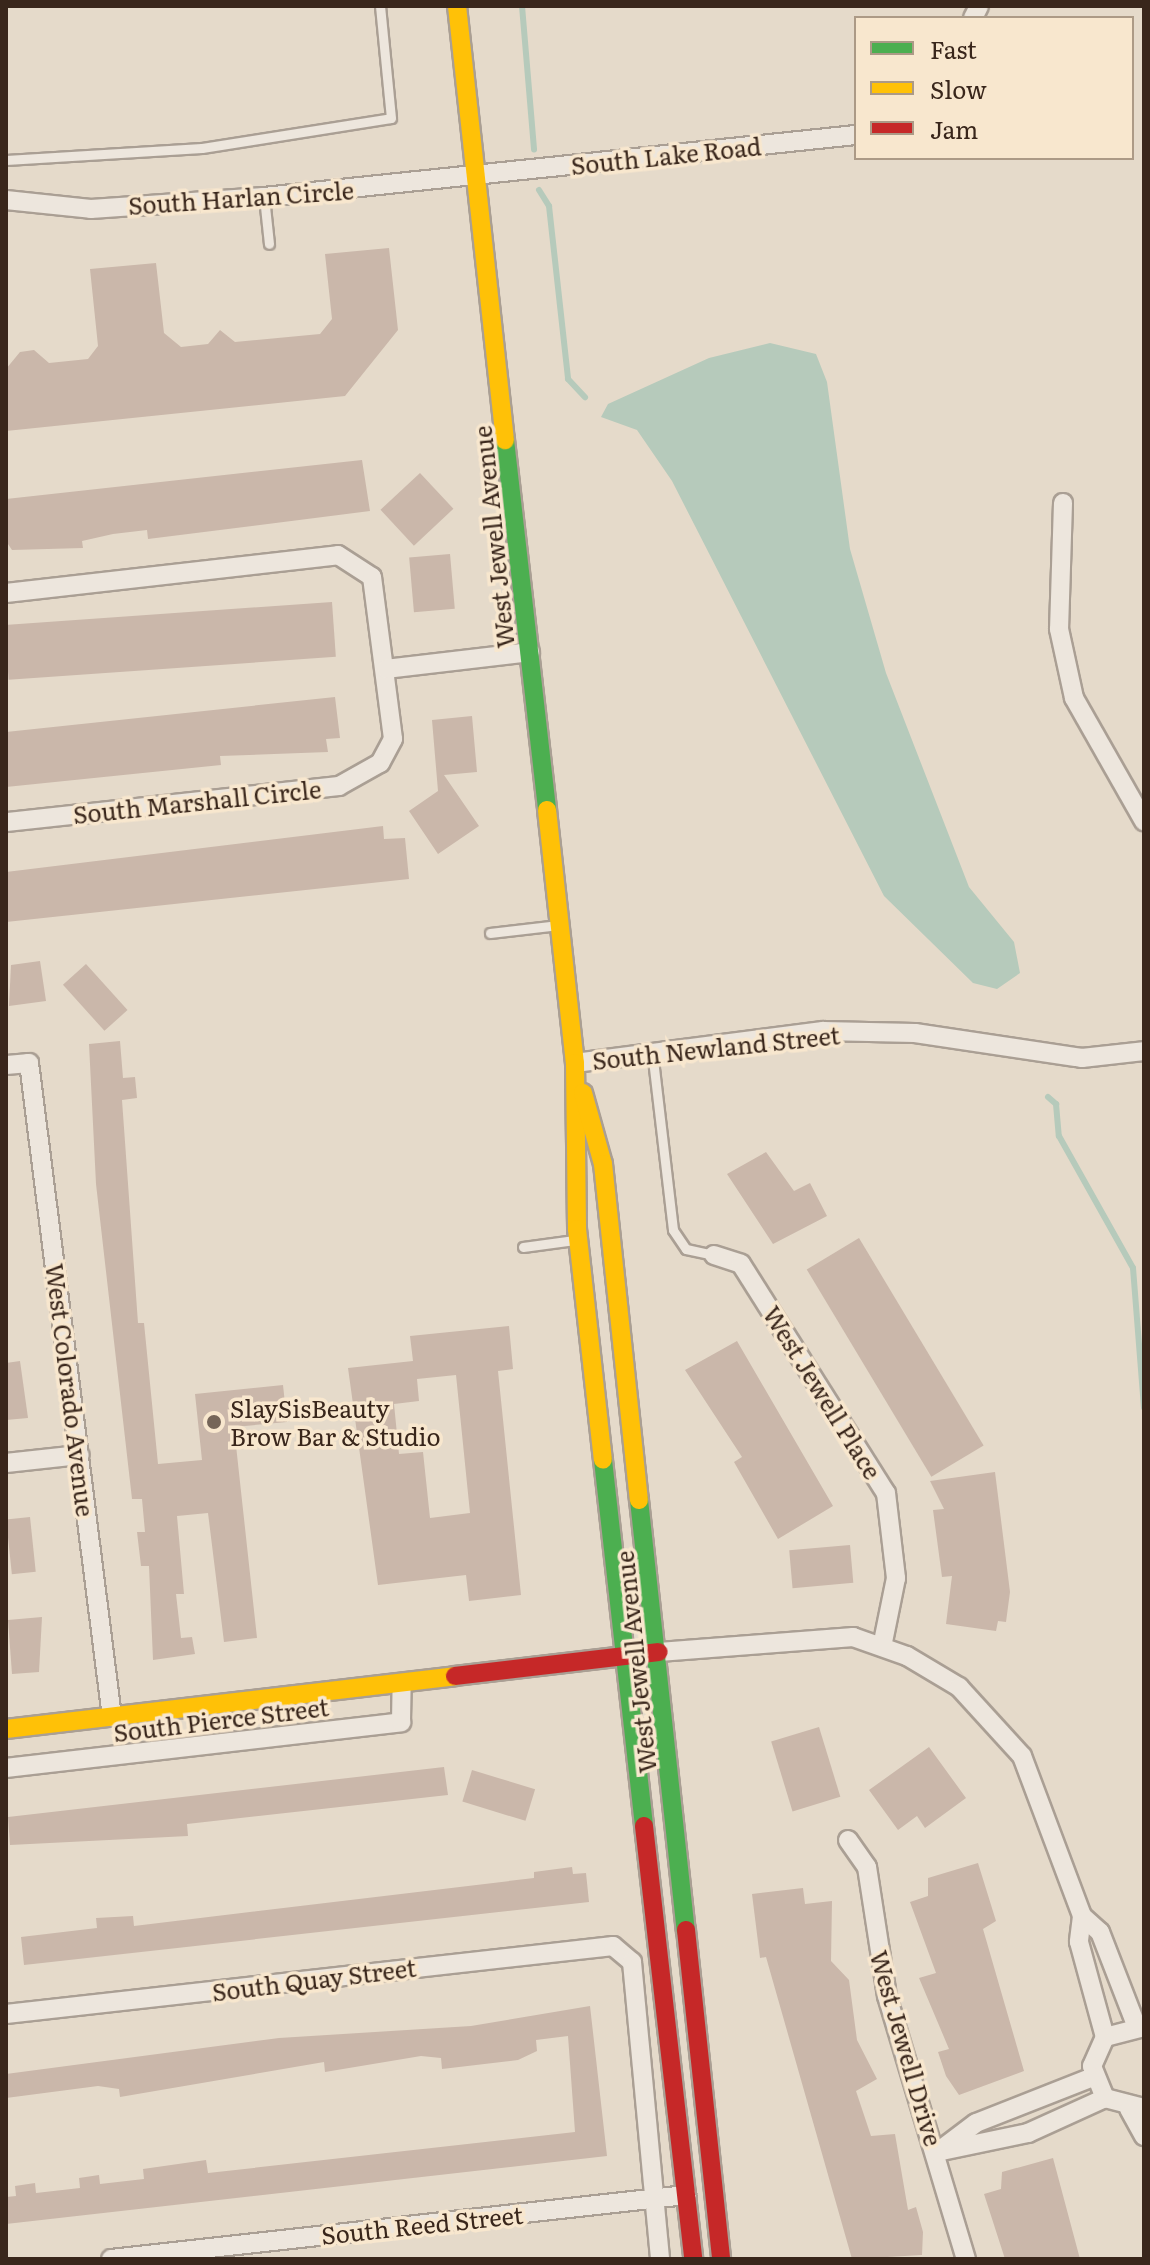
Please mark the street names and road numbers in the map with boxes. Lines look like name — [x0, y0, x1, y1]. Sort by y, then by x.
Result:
street label: South Lake Road — [569, 131, 763, 179]
street label: South Harlan Circle — [127, 175, 355, 219]
street label: West Jewell Avenue — [467, 424, 519, 650]
street label: South Marshall Circle — [72, 774, 322, 828]
street label: South Newland Street — [591, 1020, 841, 1074]
street label: West Colorado Avenue — [41, 1262, 101, 1518]
street label: West Jewell Place — [758, 1300, 888, 1484]
street label: West Jewell Avenue — [609, 1549, 661, 1775]
street label: South Pierce Street — [112, 1692, 330, 1746]
street label: West Jewell Drive — [865, 1947, 949, 2149]
street label: South Quay Street — [210, 1952, 418, 2006]
street label: South Reed Street — [320, 2199, 524, 2249]

